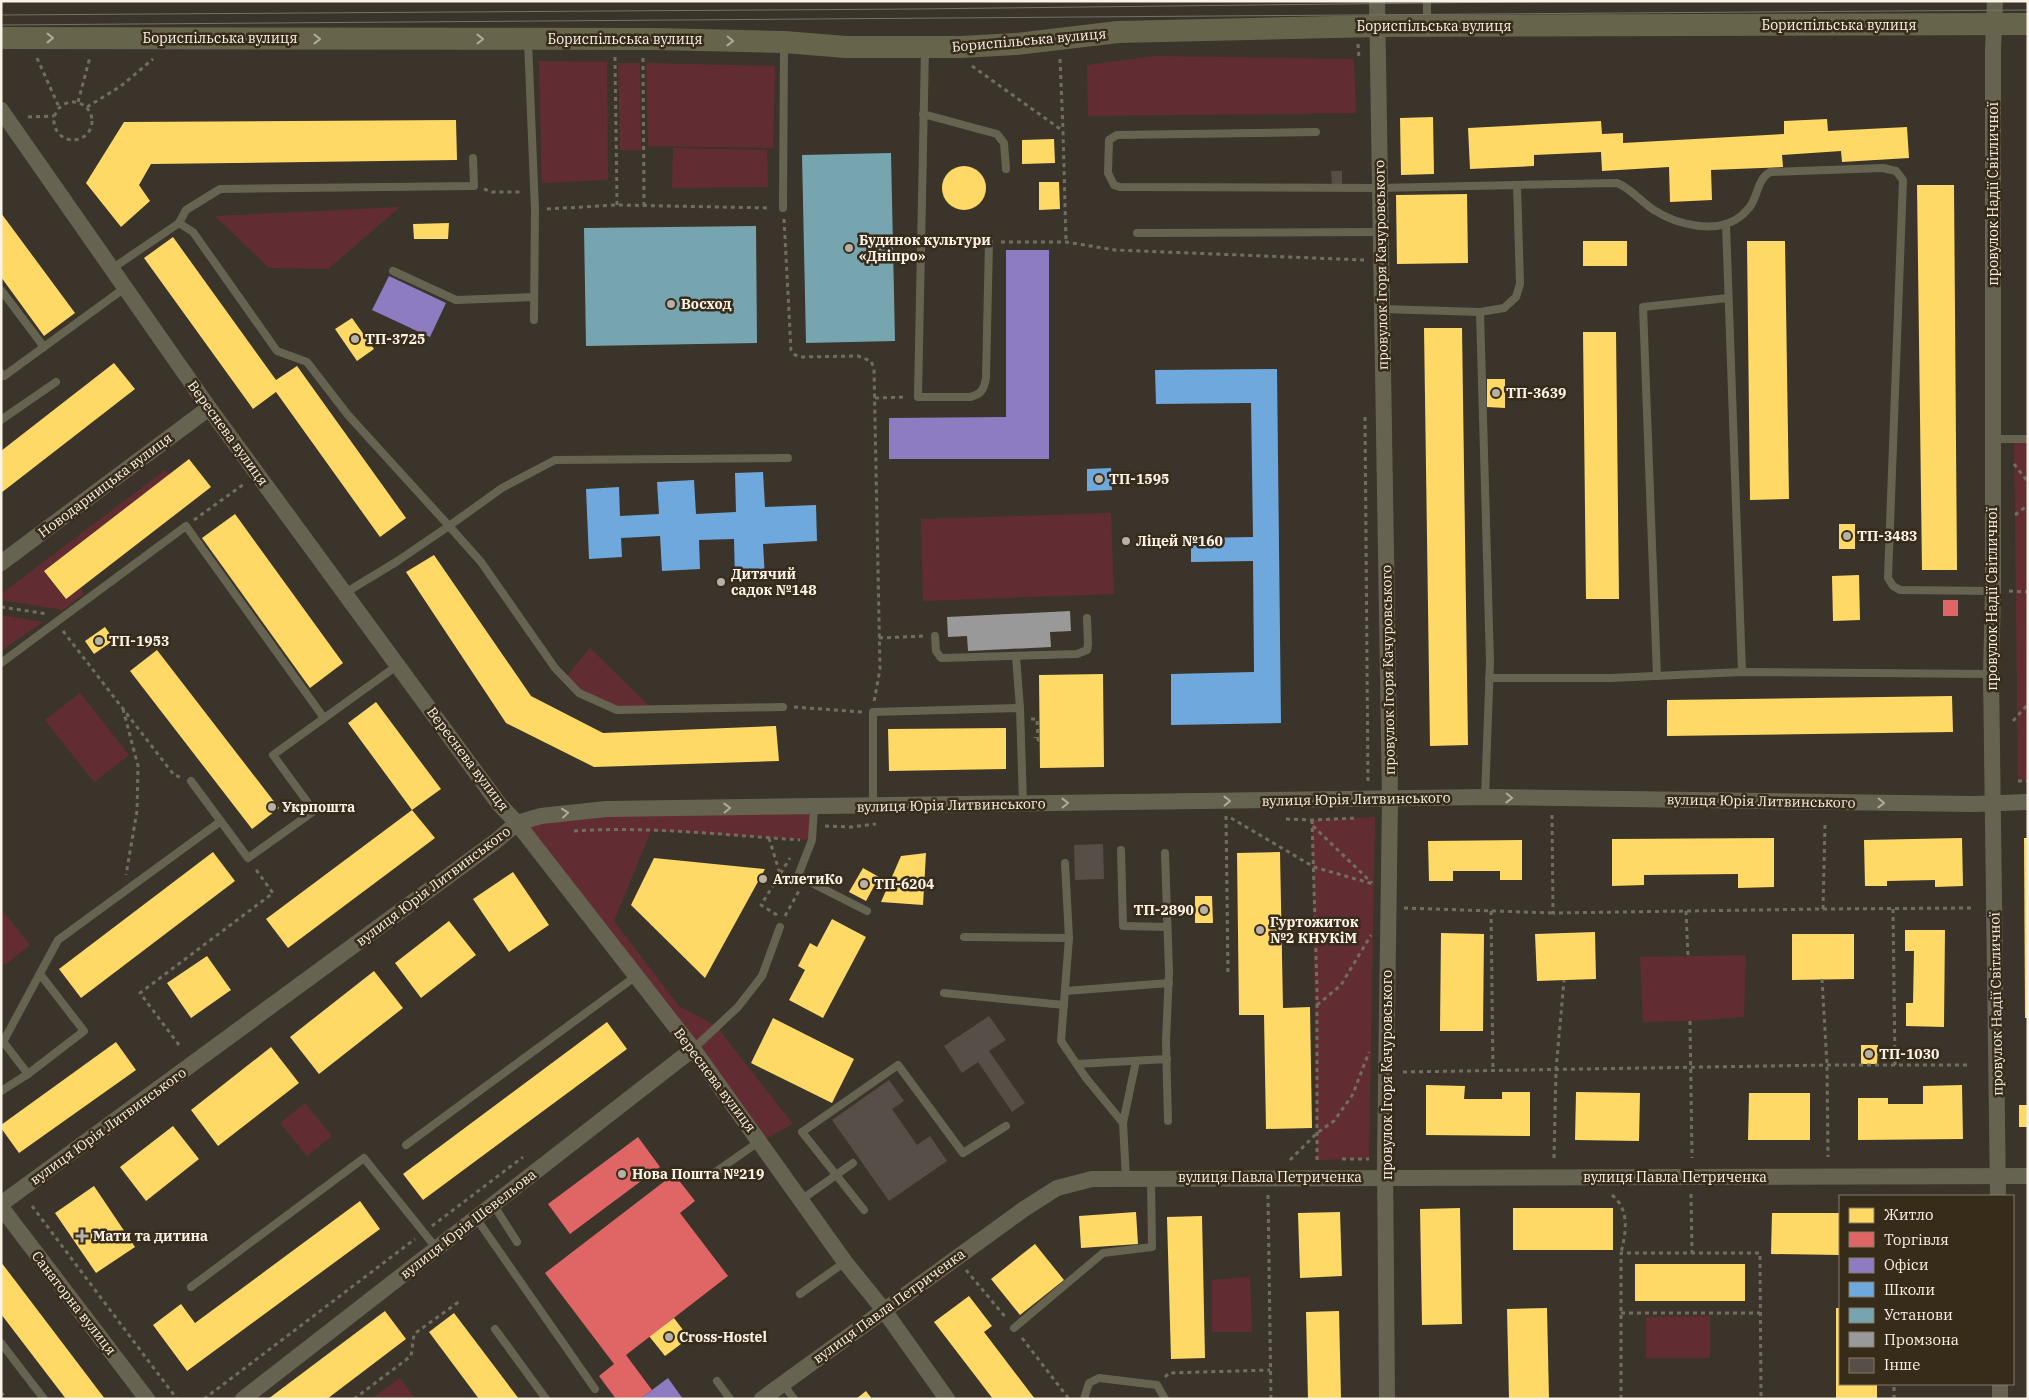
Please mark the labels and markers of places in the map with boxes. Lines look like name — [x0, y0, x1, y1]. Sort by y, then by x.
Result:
place label: Будинок культури «Дніпро» — [859, 231, 991, 265]
marker: Будинок культури «Дніпро» — [843, 242, 855, 254]
place label: Восход — [681, 295, 731, 313]
marker: Восход — [665, 298, 677, 310]
place label: ТП-3725 — [365, 330, 425, 348]
marker: ТП-3725 — [349, 333, 361, 345]
place label: ТП-3639 — [1506, 384, 1566, 402]
marker: ТП-3639 — [1490, 387, 1502, 399]
place label: ТП-1595 — [1109, 470, 1169, 488]
marker: ТП-1595 — [1093, 473, 1105, 485]
place label: ТП-3483 — [1857, 527, 1917, 545]
marker: ТП-3483 — [1841, 530, 1853, 542]
place label: Ліцей №160 — [1136, 532, 1223, 550]
marker: Ліцей №160 — [1120, 535, 1132, 547]
place label: Дитячий садок №148 — [731, 565, 817, 599]
marker: Дитячий садок №148 — [715, 576, 727, 588]
place label: ТП-1953 — [109, 632, 169, 650]
marker: ТП-1953 — [93, 635, 105, 647]
place label: Укрпошта — [282, 798, 355, 816]
marker: Укрпошта — [266, 801, 278, 813]
place label: АтлетиКо — [773, 870, 843, 888]
marker: АтлетиКо — [757, 873, 769, 885]
place label: ТП-6204 — [874, 875, 934, 893]
marker: ТП-6204 — [858, 878, 870, 890]
place label: ТП-2890 — [1134, 901, 1194, 919]
marker: ТП-2890 — [1198, 904, 1210, 916]
place label: Гуртожиток №2 КНУКіМ — [1270, 913, 1359, 947]
marker: Гуртожиток №2 КНУКіМ — [1254, 924, 1266, 936]
place label: ТП-1030 — [1879, 1045, 1939, 1063]
marker: ТП-1030 — [1863, 1048, 1875, 1060]
place label: Нова Пошта №219 — [632, 1165, 764, 1183]
marker: Нова Пошта №219 — [616, 1168, 628, 1180]
place label: Мати та дитина — [93, 1227, 208, 1245]
marker: Мати та дитина — [75, 1229, 89, 1243]
place label: Cross-Hostel — [679, 1328, 767, 1346]
marker: Cross-Hostel — [663, 1331, 675, 1343]

